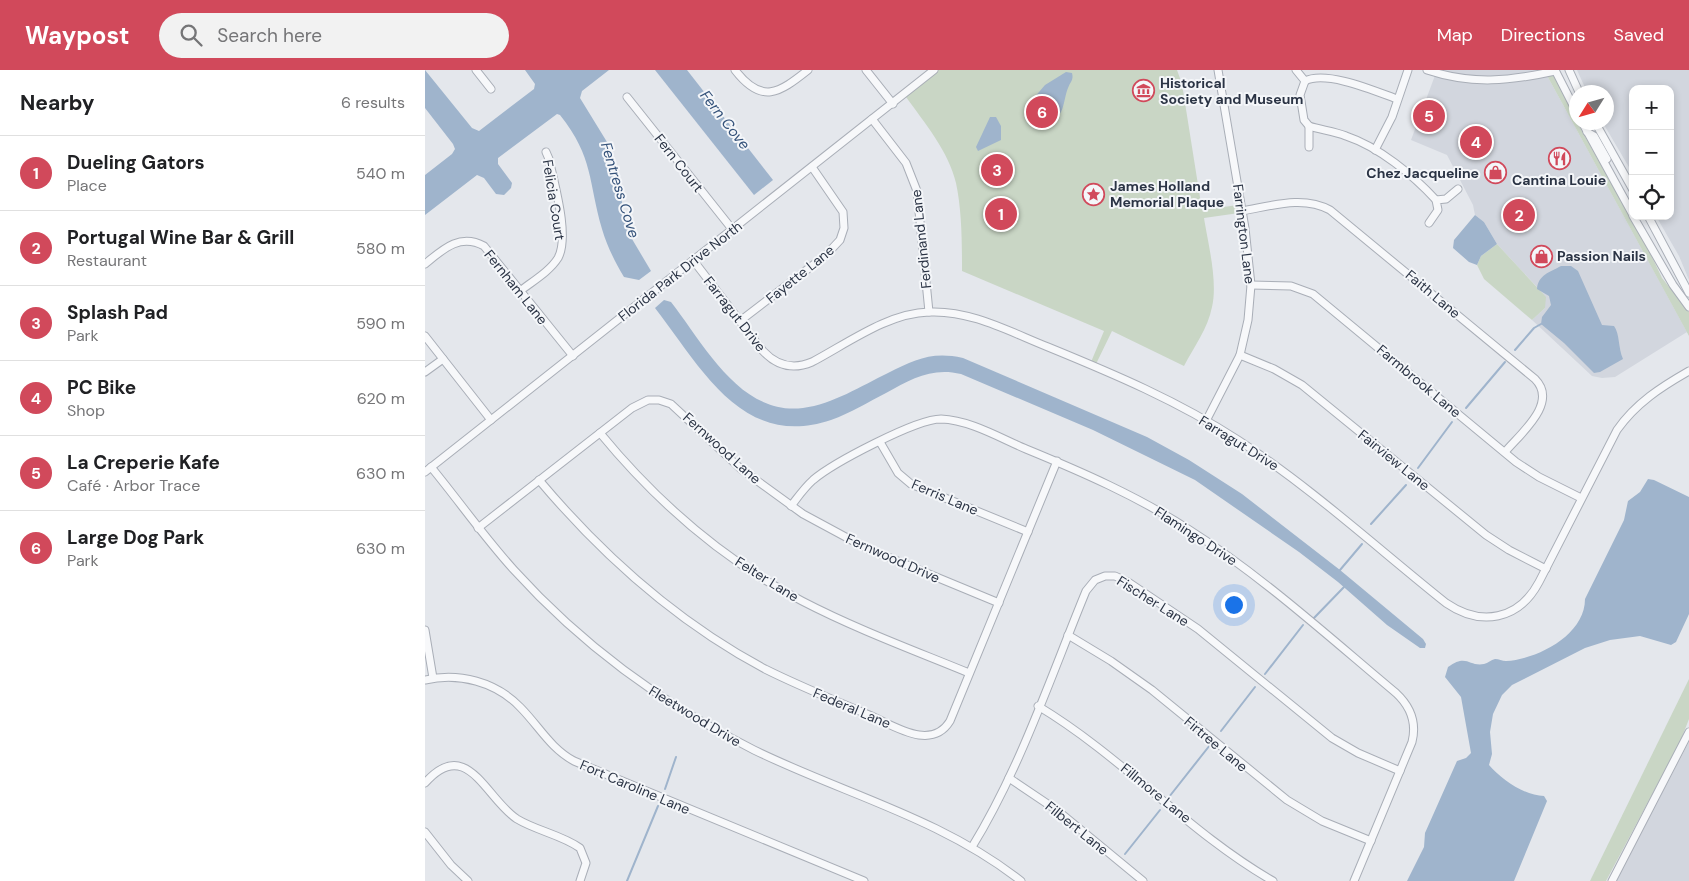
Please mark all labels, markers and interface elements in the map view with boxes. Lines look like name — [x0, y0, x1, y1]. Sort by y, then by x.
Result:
search box — [159, 13, 509, 58]
text: Waypost — [25, 20, 129, 51]
icon: search — [177, 21, 205, 49]
text: Search here — [217, 23, 322, 48]
text: Map — [1437, 23, 1473, 47]
text: Directions — [1501, 23, 1586, 47]
text: Saved — [1614, 23, 1664, 47]
place label: Historical Society and Museum — [1160, 74, 1303, 108]
museum icon: Historical Society and Museum — [1132, 79, 1156, 103]
north arrow — [1569, 85, 1614, 130]
map controls — [1629, 85, 1674, 220]
button: + — [1629, 85, 1674, 130]
water label: Fern Cove — [695, 86, 755, 154]
text: Nearby — [20, 89, 94, 117]
text: 6 results — [341, 92, 405, 113]
pin: 6 — [1026, 93, 1058, 131]
pin: 5 — [1413, 97, 1445, 135]
pin: 4 — [1460, 123, 1492, 161]
street label: Fern Court — [651, 130, 707, 196]
button: − — [1629, 130, 1674, 175]
water label: Fentress Cove — [596, 139, 644, 241]
restaurant icon: Cantina Louie — [1547, 146, 1571, 170]
text: Dueling Gators — [67, 150, 205, 175]
pin: 3 — [981, 151, 1013, 189]
street label: Felicia Court — [539, 158, 569, 242]
shop icon: Chez Jacqueline — [1483, 161, 1507, 185]
text: 1 — [33, 163, 39, 184]
text: 540 m — [356, 163, 405, 184]
place label: Chez Jacqueline — [1366, 164, 1479, 182]
place label: Cantina Louie — [1512, 171, 1606, 189]
text: Place — [67, 175, 107, 196]
button: locate — [1629, 175, 1674, 220]
place label: James Holland Memorial Plaque — [1110, 177, 1224, 211]
place icon: James Holland Memorial Plaque — [1082, 182, 1106, 206]
street label: Farrington Lane — [1229, 183, 1259, 285]
street label: Ferdinand Lane — [907, 189, 935, 289]
pin: 1 — [985, 195, 1017, 233]
pin: 2 — [1503, 196, 1535, 234]
street label: Florida Park Drive North — [614, 217, 746, 325]
text: Portugal Wine Bar & Grill — [67, 225, 294, 250]
text: 2 — [31, 238, 41, 259]
text: 580 m — [356, 238, 405, 259]
street label: Fayette Lane — [762, 241, 838, 307]
shop icon: Passion Nails — [1529, 244, 1553, 268]
street label: Fernham Lane — [480, 246, 552, 328]
place label: Passion Nails — [1557, 247, 1646, 265]
text: Restaurant — [67, 250, 147, 271]
street label: Faith Lane — [1402, 266, 1464, 322]
street label: Farragut Drive — [700, 273, 770, 355]
text: Splash Pad — [67, 300, 168, 325]
text: 3 — [31, 313, 41, 334]
text: 590 m — [356, 313, 405, 334]
text: Park — [67, 325, 99, 346]
street label: Farmbrook Lane — [1373, 341, 1465, 421]
text: PC Bike — [67, 375, 136, 400]
text: 4 — [31, 388, 41, 409]
text: 620 m — [357, 388, 405, 409]
text: Shop — [67, 400, 105, 421]
street label: Fernwood Lane — [679, 408, 765, 488]
street label: Farragut Drive — [1196, 411, 1282, 475]
street label: Fairview Lane — [1355, 426, 1433, 494]
text: La Creperie Kafe — [67, 450, 220, 475]
text: 5 — [31, 463, 41, 484]
text: 630 m — [356, 463, 405, 484]
text: Café · Arbor Trace — [67, 475, 200, 496]
street label: Ferris Lane — [909, 475, 981, 519]
street label: Flamingo Drive — [1151, 503, 1241, 569]
text: Large Dog Park — [67, 525, 204, 550]
street label: Fernwood Drive — [843, 529, 943, 587]
text: 6 — [31, 538, 41, 559]
text: 630 m — [356, 538, 405, 559]
text: Park — [67, 550, 99, 571]
street label: Felter Lane — [732, 552, 802, 606]
street label: Fischer Lane — [1114, 572, 1192, 630]
your location — [1221, 592, 1247, 618]
street label: Fleetwood Drive — [646, 681, 744, 751]
street label: Federal Lane — [811, 684, 894, 732]
street label: Firtree Lane — [1181, 712, 1251, 776]
street label: Fort Caroline Lane — [577, 756, 693, 818]
street label: Fillmore Lane — [1117, 759, 1195, 827]
street label: Filbert Lane — [1042, 797, 1112, 859]

